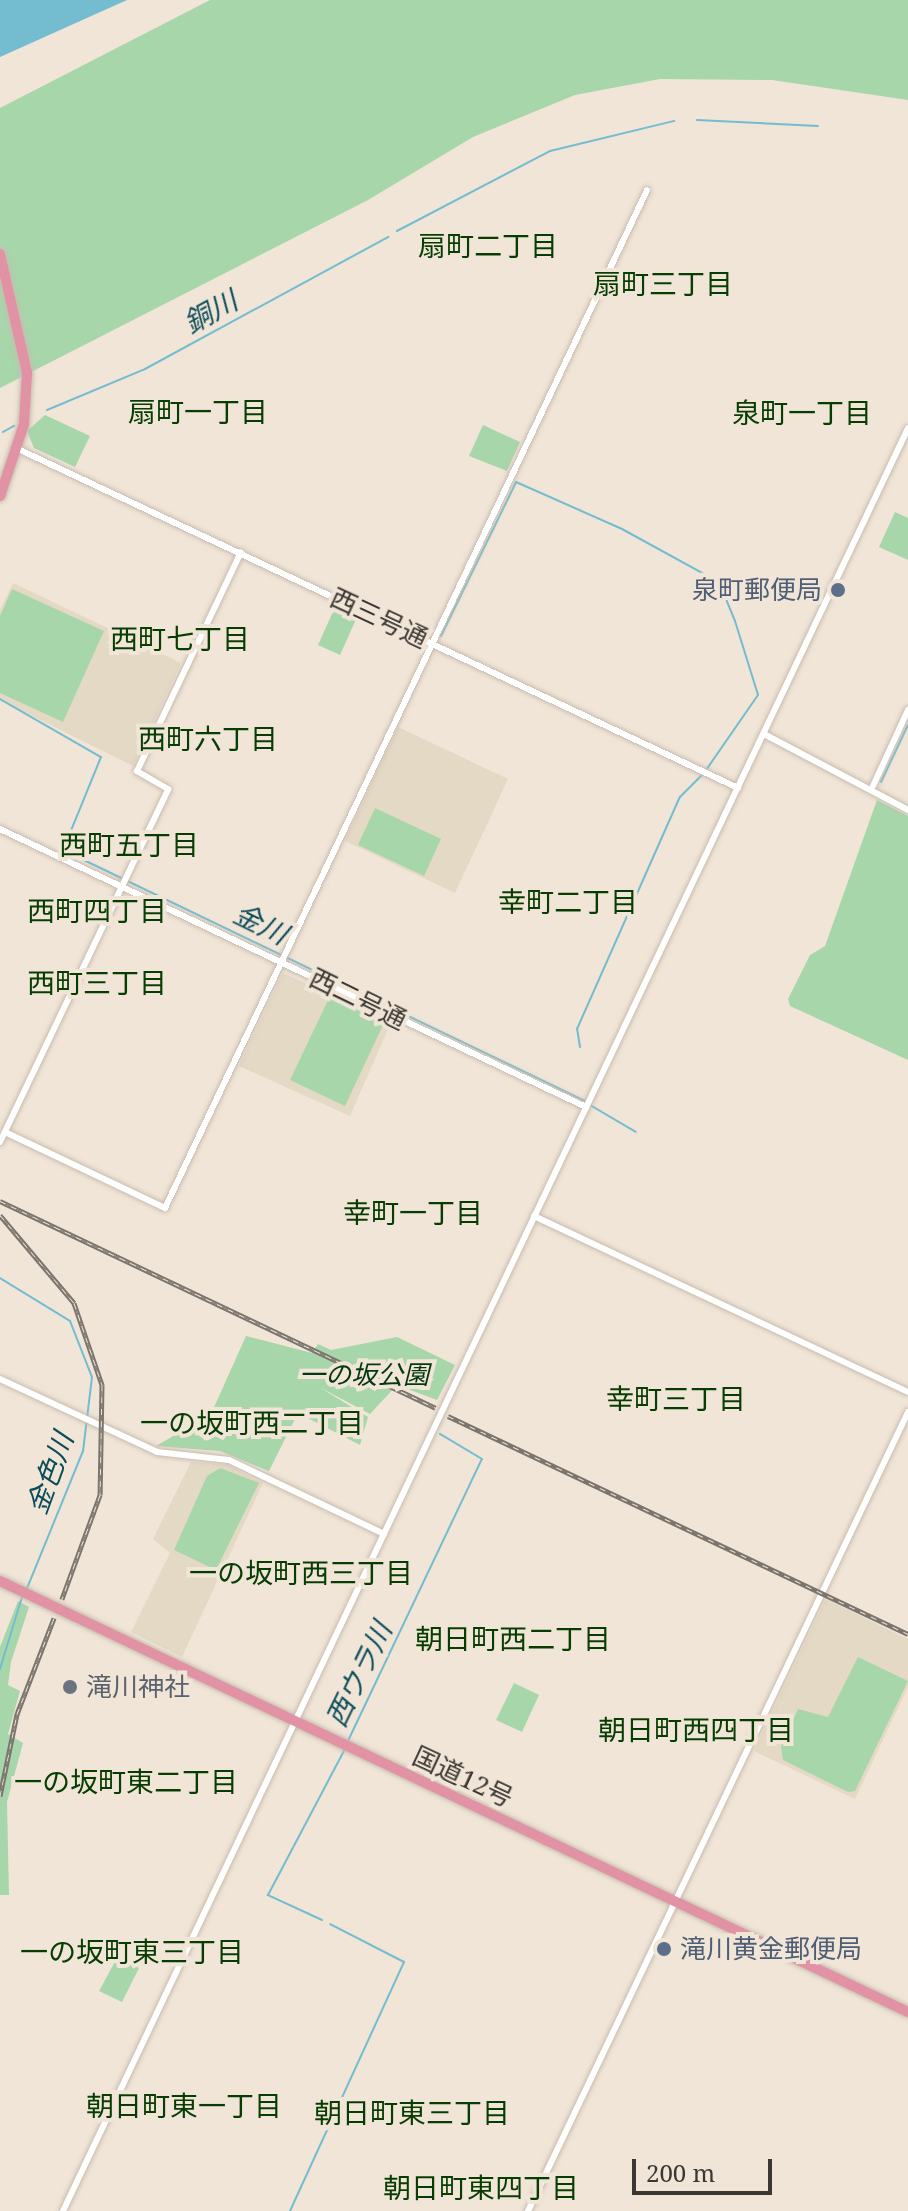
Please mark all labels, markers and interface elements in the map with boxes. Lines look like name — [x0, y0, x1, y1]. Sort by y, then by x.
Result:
district label: 扇町二丁目 — [418, 228, 558, 262]
district label: 扇町三丁目 — [593, 266, 733, 300]
water label: 銅川 — [177, 283, 243, 339]
district label: 扇町一丁目 — [128, 394, 268, 428]
district label: 泉町一丁目 — [732, 395, 872, 429]
place label: 泉町郵便局 — [692, 574, 822, 606]
marker: 泉町郵便局 — [829, 581, 847, 599]
street label: 西三号通 — [325, 582, 433, 654]
district label: 西町七丁目 — [110, 621, 250, 655]
district label: 西町六丁目 — [138, 721, 278, 755]
district label: 西町五丁目 — [59, 827, 199, 861]
district label: 幸町二丁目 — [498, 884, 638, 918]
district label: 西町四丁目 — [27, 893, 167, 927]
water label: 金川 — [228, 896, 294, 950]
street label: 西二号通 — [304, 962, 412, 1036]
district label: 西町三丁目 — [27, 965, 167, 999]
district label: 幸町一丁目 — [343, 1195, 483, 1229]
park label: 一の坂公園 — [299, 1359, 429, 1391]
district label: 幸町三丁目 — [606, 1381, 746, 1415]
district label: 一の坂町西二丁目 — [140, 1405, 364, 1439]
water label: 金色川 — [19, 1428, 79, 1518]
district label: 一の坂町西三丁目 — [189, 1555, 413, 1589]
water label: 西ウラ川 — [318, 1616, 398, 1732]
district label: 朝日町西二丁目 — [415, 1621, 611, 1655]
place label: 滝川神社 — [86, 1671, 190, 1703]
marker: 滝川神社 — [61, 1678, 79, 1696]
district label: 朝日町西四丁目 — [598, 1712, 794, 1746]
street label: 国道12号 — [408, 1740, 518, 1814]
district label: 一の坂町東二丁目 — [14, 1764, 238, 1798]
place label: 滝川黄金郵便局 — [680, 1933, 862, 1965]
district label: 一の坂町東三丁目 — [20, 1934, 244, 1968]
marker: 滝川黄金郵便局 — [655, 1940, 673, 1958]
district label: 朝日町東一丁目 — [86, 2088, 282, 2122]
district label: 朝日町東三丁目 — [314, 2095, 510, 2129]
scale bar — [636, 2143, 776, 2193]
text: 200 m — [646, 2156, 715, 2189]
district label: 朝日町東四丁目 — [383, 2170, 579, 2204]

